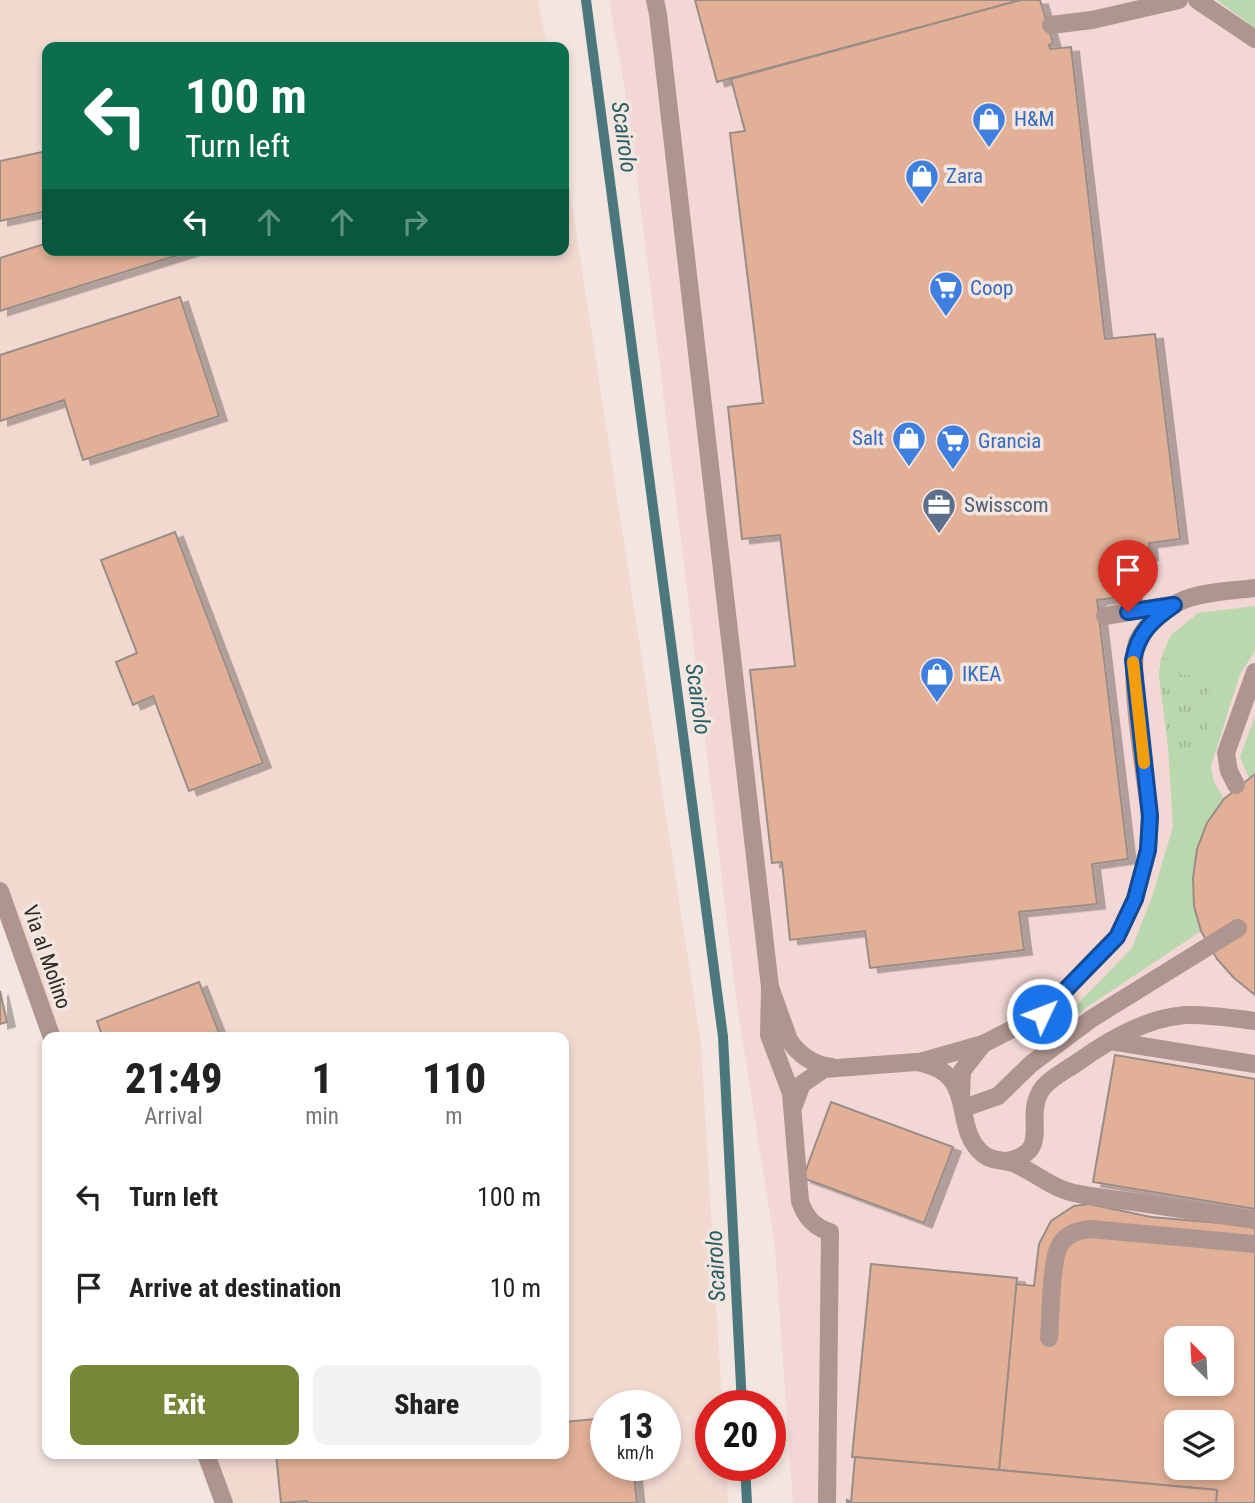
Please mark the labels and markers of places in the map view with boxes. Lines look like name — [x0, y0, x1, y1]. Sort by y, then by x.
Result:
shop icon: H&M — [970, 100, 1008, 149]
place label: H&M — [1014, 107, 1054, 131]
shop icon: Zara — [903, 157, 941, 206]
place label: Zara — [946, 164, 983, 188]
supermarket icon: Coop — [927, 269, 965, 318]
place label: Coop — [970, 276, 1013, 300]
shop icon: Salt — [890, 419, 928, 468]
supermarket icon: Grancia — [934, 422, 972, 471]
place label: Salt — [852, 426, 884, 450]
place label: Grancia — [978, 429, 1041, 453]
office icon: Swisscom — [920, 486, 958, 535]
place label: Swisscom — [964, 493, 1049, 517]
pin — [1098, 540, 1158, 612]
shop icon: IKEA — [918, 655, 956, 704]
place label: IKEA — [962, 662, 1001, 686]

